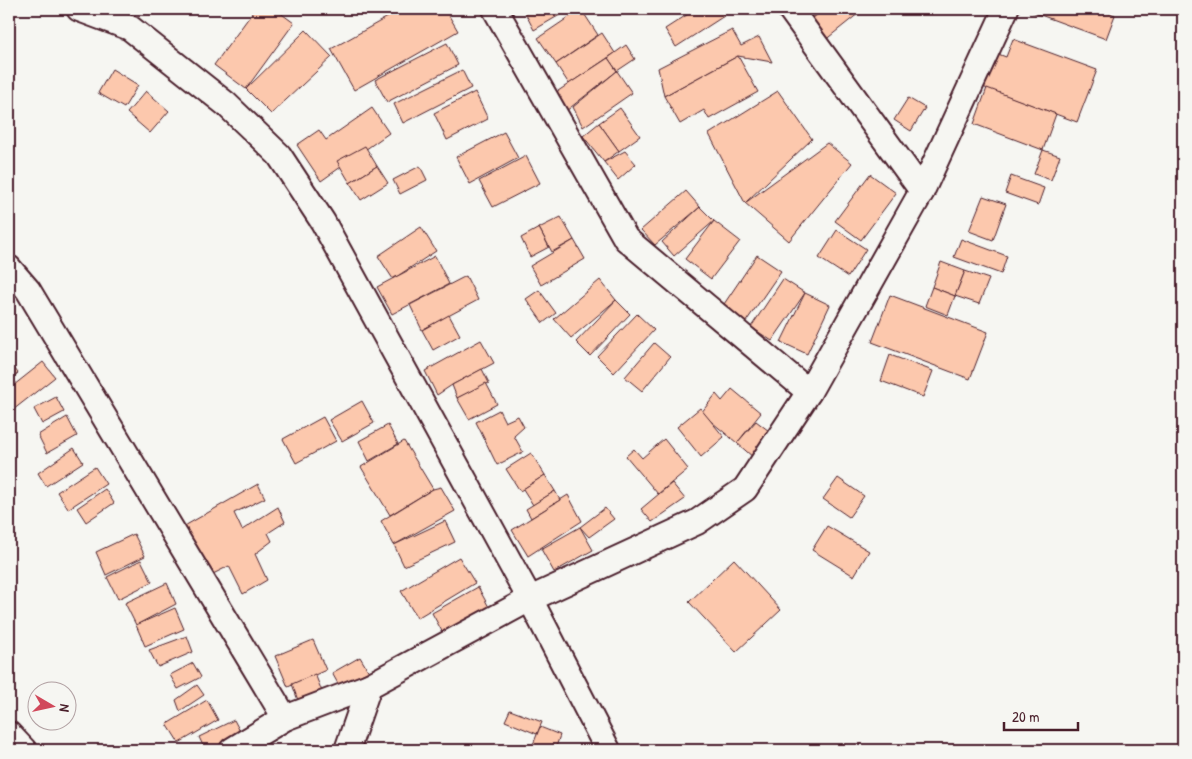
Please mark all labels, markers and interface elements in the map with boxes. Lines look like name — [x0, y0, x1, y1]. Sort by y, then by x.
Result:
north arrow — [28, 682, 78, 732]
scale bar — [1004, 699, 1078, 731]
text: N — [55, 703, 75, 714]
text: 20 m — [1012, 706, 1039, 727]

